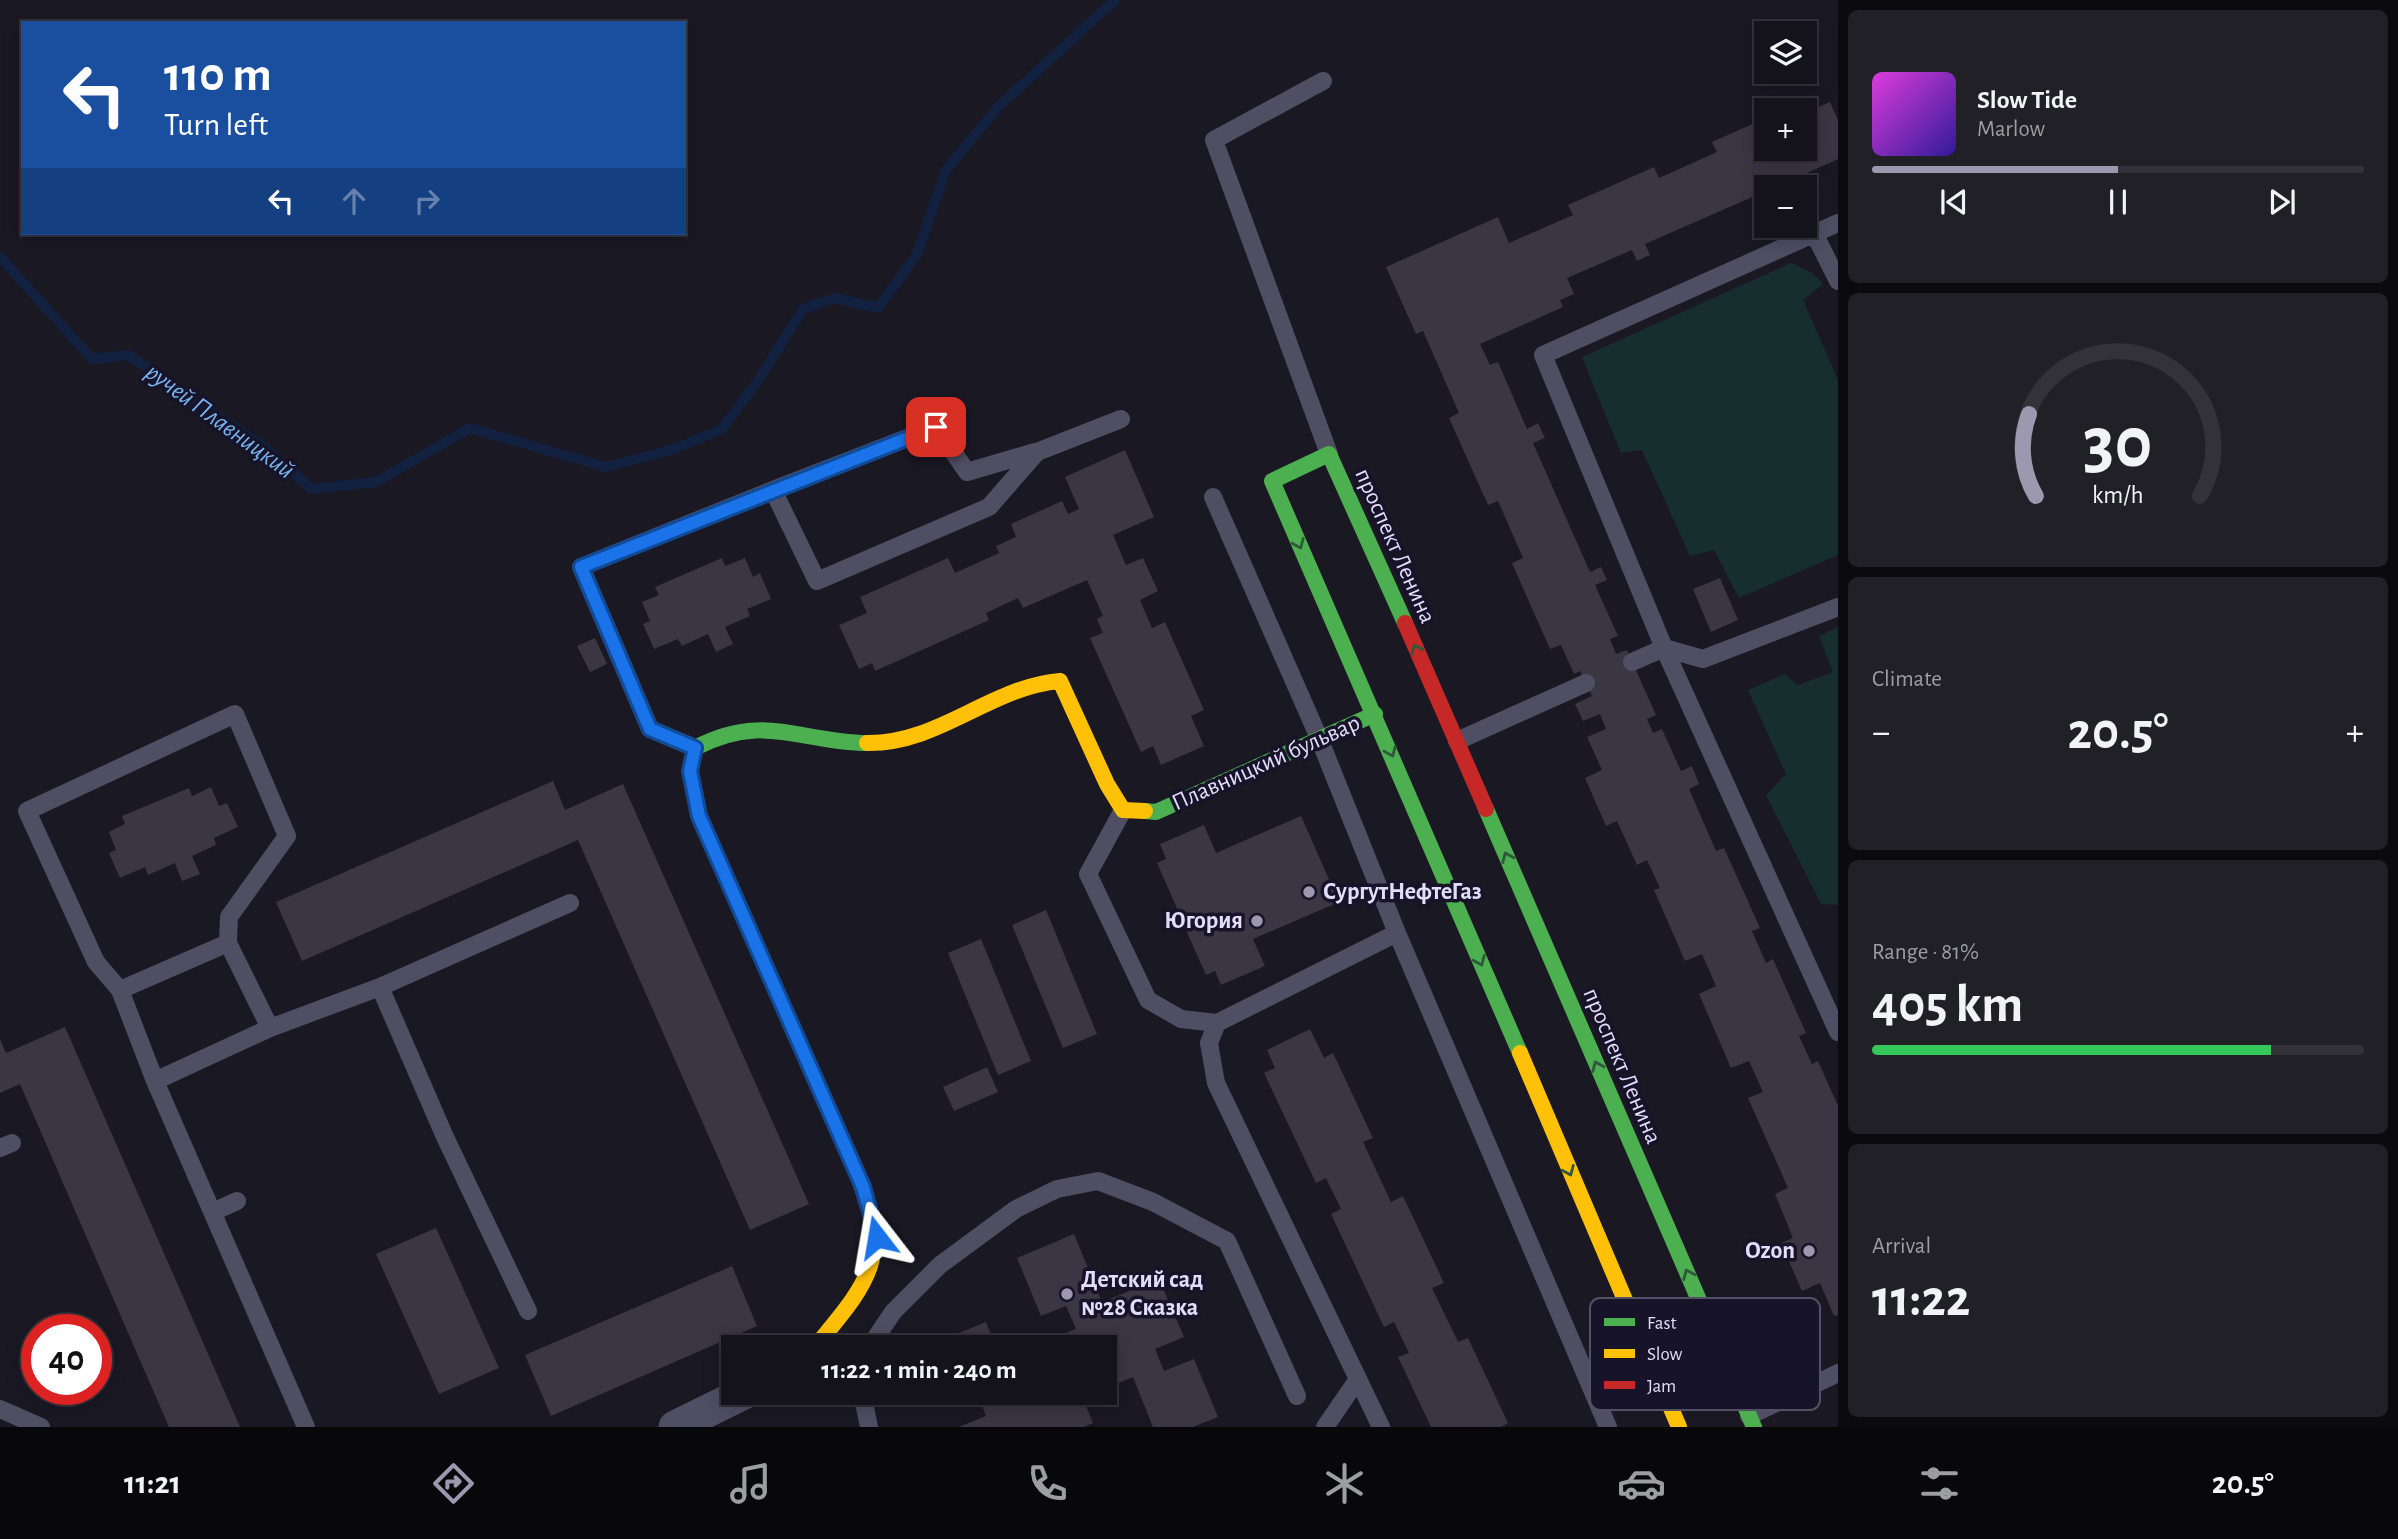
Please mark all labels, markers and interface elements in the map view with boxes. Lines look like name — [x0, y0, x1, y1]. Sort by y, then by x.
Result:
map controls — [1754, 21, 1817, 238]
button: layers — [1754, 21, 1817, 84]
icon: left — [49, 49, 140, 140]
text: 110 m — [164, 51, 272, 100]
text: Slow Tide — [1977, 87, 2077, 113]
button: + — [1754, 98, 1817, 161]
text: Turn left — [164, 109, 268, 141]
text: Marlow — [1977, 118, 2045, 141]
button: − — [1754, 175, 1817, 238]
icon: left — [262, 182, 300, 220]
icon: ahead — [335, 182, 373, 220]
icon: right — [408, 182, 446, 220]
icon: previous — [1935, 183, 1973, 221]
icon: pause — [2099, 183, 2137, 221]
icon: next — [2263, 183, 2301, 221]
water label: ручей Плавницкий — [141, 359, 299, 483]
pin — [906, 397, 966, 457]
icon: arrive — [917, 408, 955, 446]
text: 30 — [2083, 409, 2153, 482]
street label: проспект Ленина — [1350, 465, 1440, 627]
text: km/h — [2092, 483, 2144, 508]
one-way arrow — [1291, 537, 1305, 549]
one-way arrow — [1410, 643, 1424, 656]
text: Climate — [1872, 668, 1942, 691]
text: 20.5° — [2067, 706, 2169, 758]
street label: Плавницкий бульвар — [1168, 711, 1364, 815]
text: − — [1872, 714, 1890, 752]
text: + — [2346, 714, 2364, 752]
one-way arrow — [1383, 745, 1397, 757]
one-way arrow — [1501, 852, 1515, 864]
place label: СургутНефтеГаз — [1323, 880, 1482, 904]
marker: СургутНефтеГаз — [1301, 884, 1317, 900]
place label: Югория — [1164, 909, 1243, 933]
marker: Югория — [1249, 913, 1265, 929]
text: Range · 81% — [1872, 941, 1979, 964]
one-way arrow — [1472, 954, 1486, 967]
text: 405 km — [1872, 979, 2023, 1031]
street label: проспект Ленина — [1578, 985, 1666, 1147]
one-way arrow — [1592, 1060, 1606, 1072]
one-way arrow — [1561, 1164, 1575, 1176]
position arrow — [840, 1200, 914, 1274]
text: Arrival — [1872, 1235, 1931, 1258]
place label: Ozon — [1745, 1239, 1795, 1263]
marker: Ozon — [1801, 1243, 1817, 1259]
place label: Детский сад №28 Сказка — [1081, 1268, 1203, 1320]
one-way arrow — [1682, 1269, 1696, 1282]
text: 11:22 — [1872, 1273, 1970, 1325]
marker: Детский сад №28 Сказка — [1059, 1286, 1075, 1302]
legend — [1590, 1298, 1820, 1410]
speed limit sign: 40 — [21, 1314, 112, 1405]
text: Fast — [1647, 1314, 1677, 1333]
text: Slow — [1647, 1345, 1683, 1364]
text: 11:22 · 1 min · 240 m — [821, 1357, 1017, 1383]
text: Jam — [1647, 1377, 1676, 1396]
icon: directions — [429, 1459, 478, 1508]
icon: music — [726, 1459, 775, 1508]
icon: phone — [1023, 1459, 1072, 1508]
icon: climate — [1320, 1459, 1369, 1508]
icon: car — [1617, 1459, 1666, 1508]
icon: filters — [1915, 1459, 1964, 1508]
text: 11:21 — [124, 1467, 181, 1499]
text: 20.5° — [2212, 1467, 2274, 1499]

